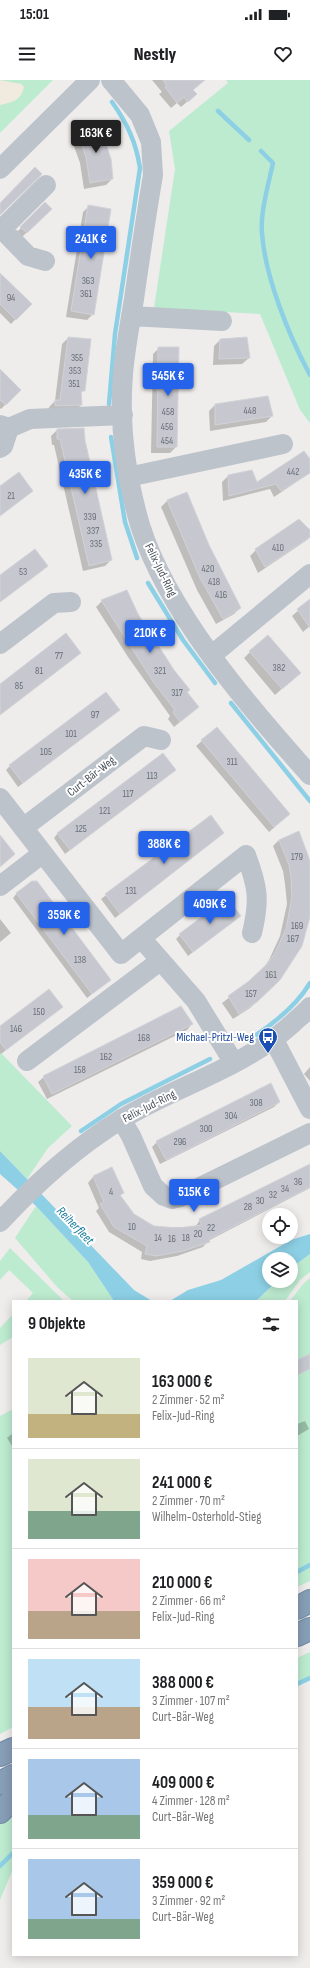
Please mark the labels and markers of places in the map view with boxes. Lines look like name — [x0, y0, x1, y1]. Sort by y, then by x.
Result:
pin: 163K € — [63, 120, 129, 154]
pin: 241K € — [58, 226, 124, 260]
pin: 545K € — [135, 363, 201, 397]
pin: 435K € — [52, 461, 118, 495]
pin: 210K € — [117, 620, 183, 654]
pin: 388K € — [131, 831, 197, 865]
pin: 409K € — [177, 891, 243, 925]
pin: 359K € — [31, 902, 97, 936]
bus stop icon: Michael-Pritzl-Weg — [257, 1026, 279, 1054]
place label: Michael-Pritzl-Weg — [176, 1030, 254, 1045]
pin: 515K € — [161, 1179, 227, 1213]

